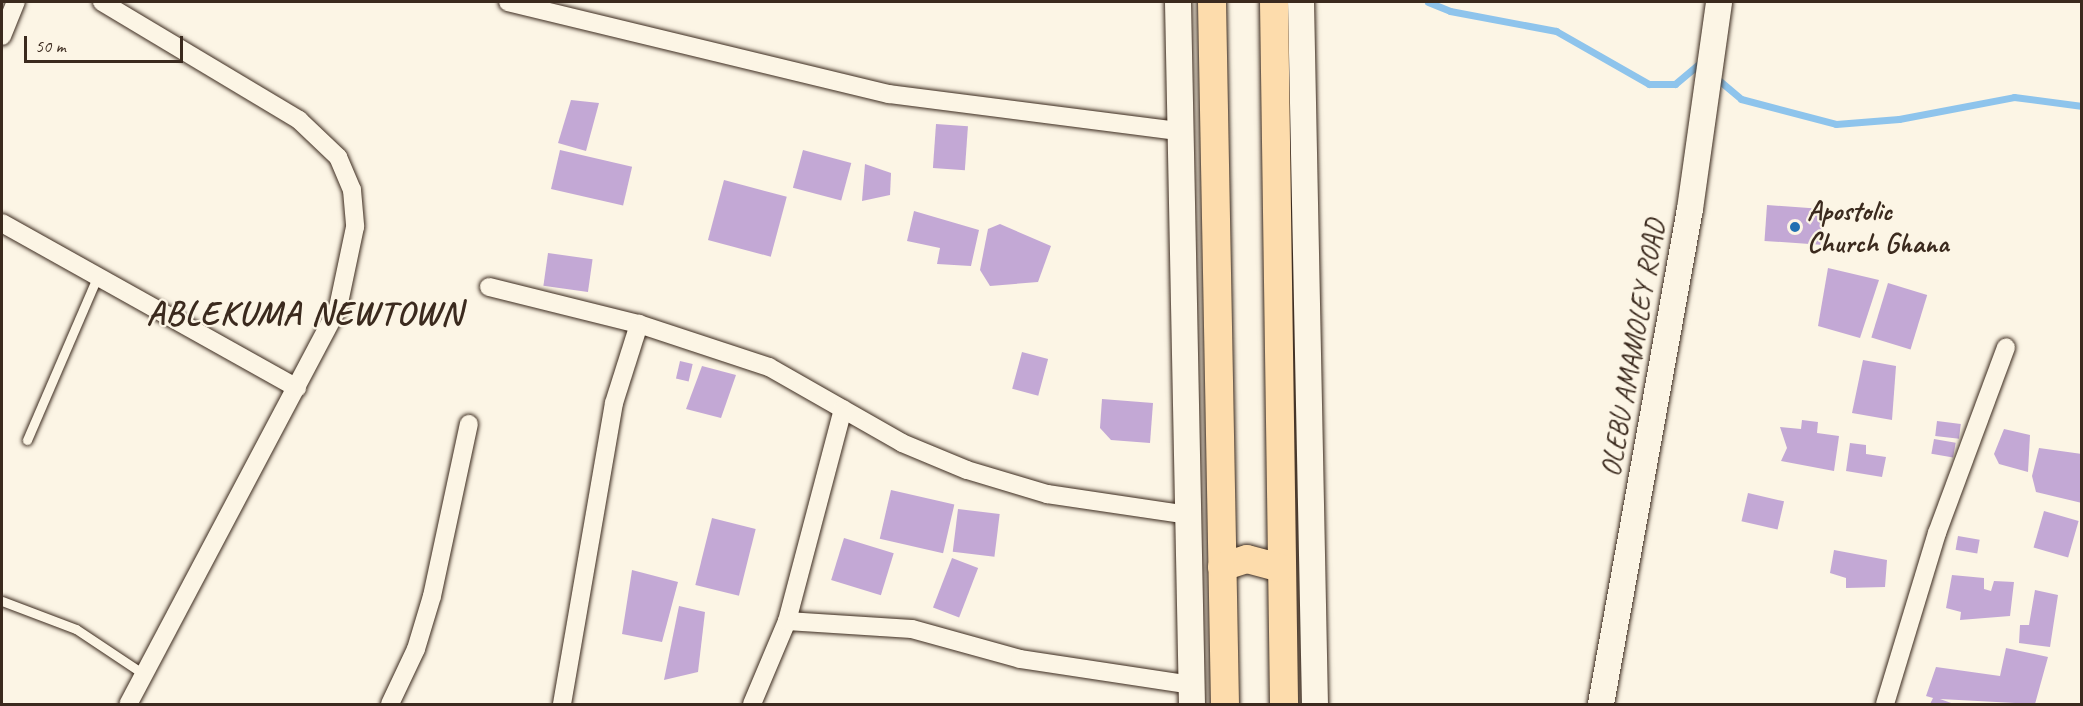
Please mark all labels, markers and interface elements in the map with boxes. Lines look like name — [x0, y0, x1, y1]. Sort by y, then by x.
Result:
scale bar — [27, 24, 186, 62]
text: 50 m — [35, 35, 66, 57]
place label: Apostolic Church Ghana — [1807, 194, 1949, 260]
street label: OLEBU AMAMOLEY ROAD — [1594, 217, 1672, 479]
marker: Apostolic Church Ghana — [1788, 220, 1802, 234]
district label: ABLEKUMA NEWTOWN — [148, 293, 462, 333]

